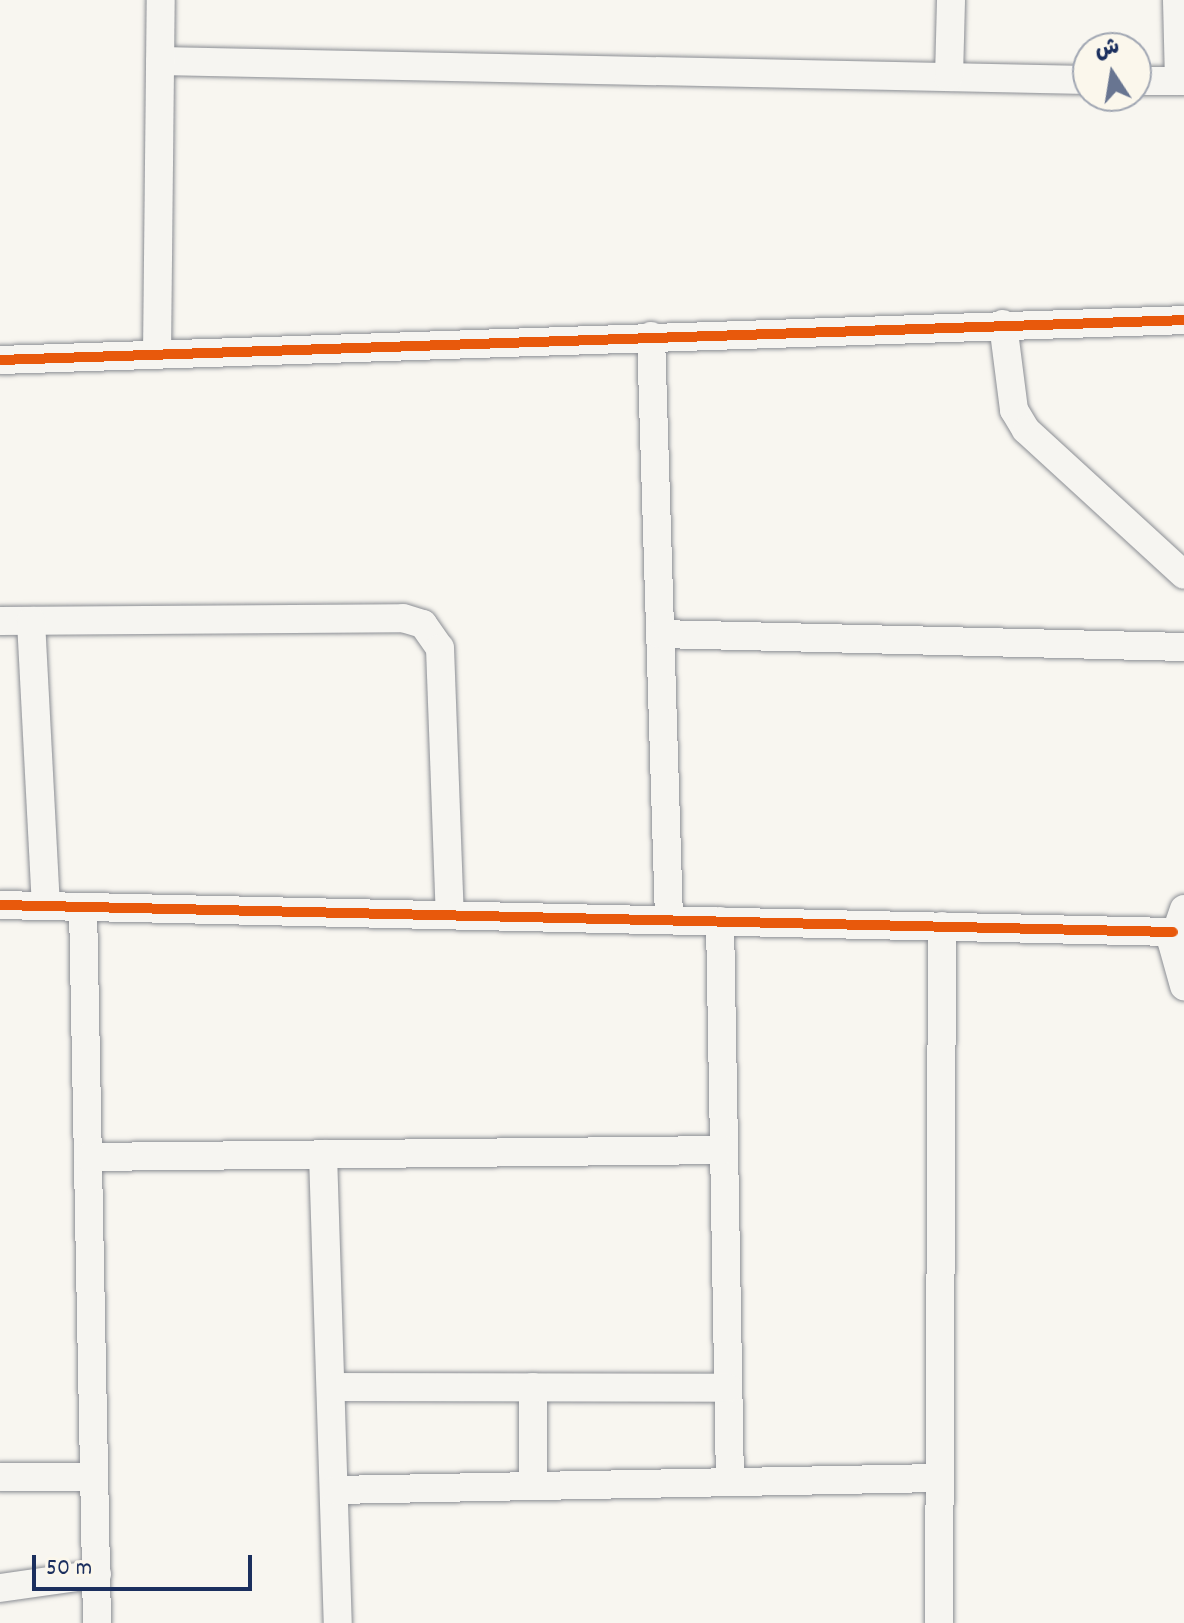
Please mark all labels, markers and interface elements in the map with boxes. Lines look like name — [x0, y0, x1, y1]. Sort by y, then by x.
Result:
north arrow — [1072, 32, 1152, 112]
text: ش — [1092, 32, 1122, 68]
scale bar — [36, 1539, 256, 1589]
text: 50 m — [46, 1552, 92, 1586]

